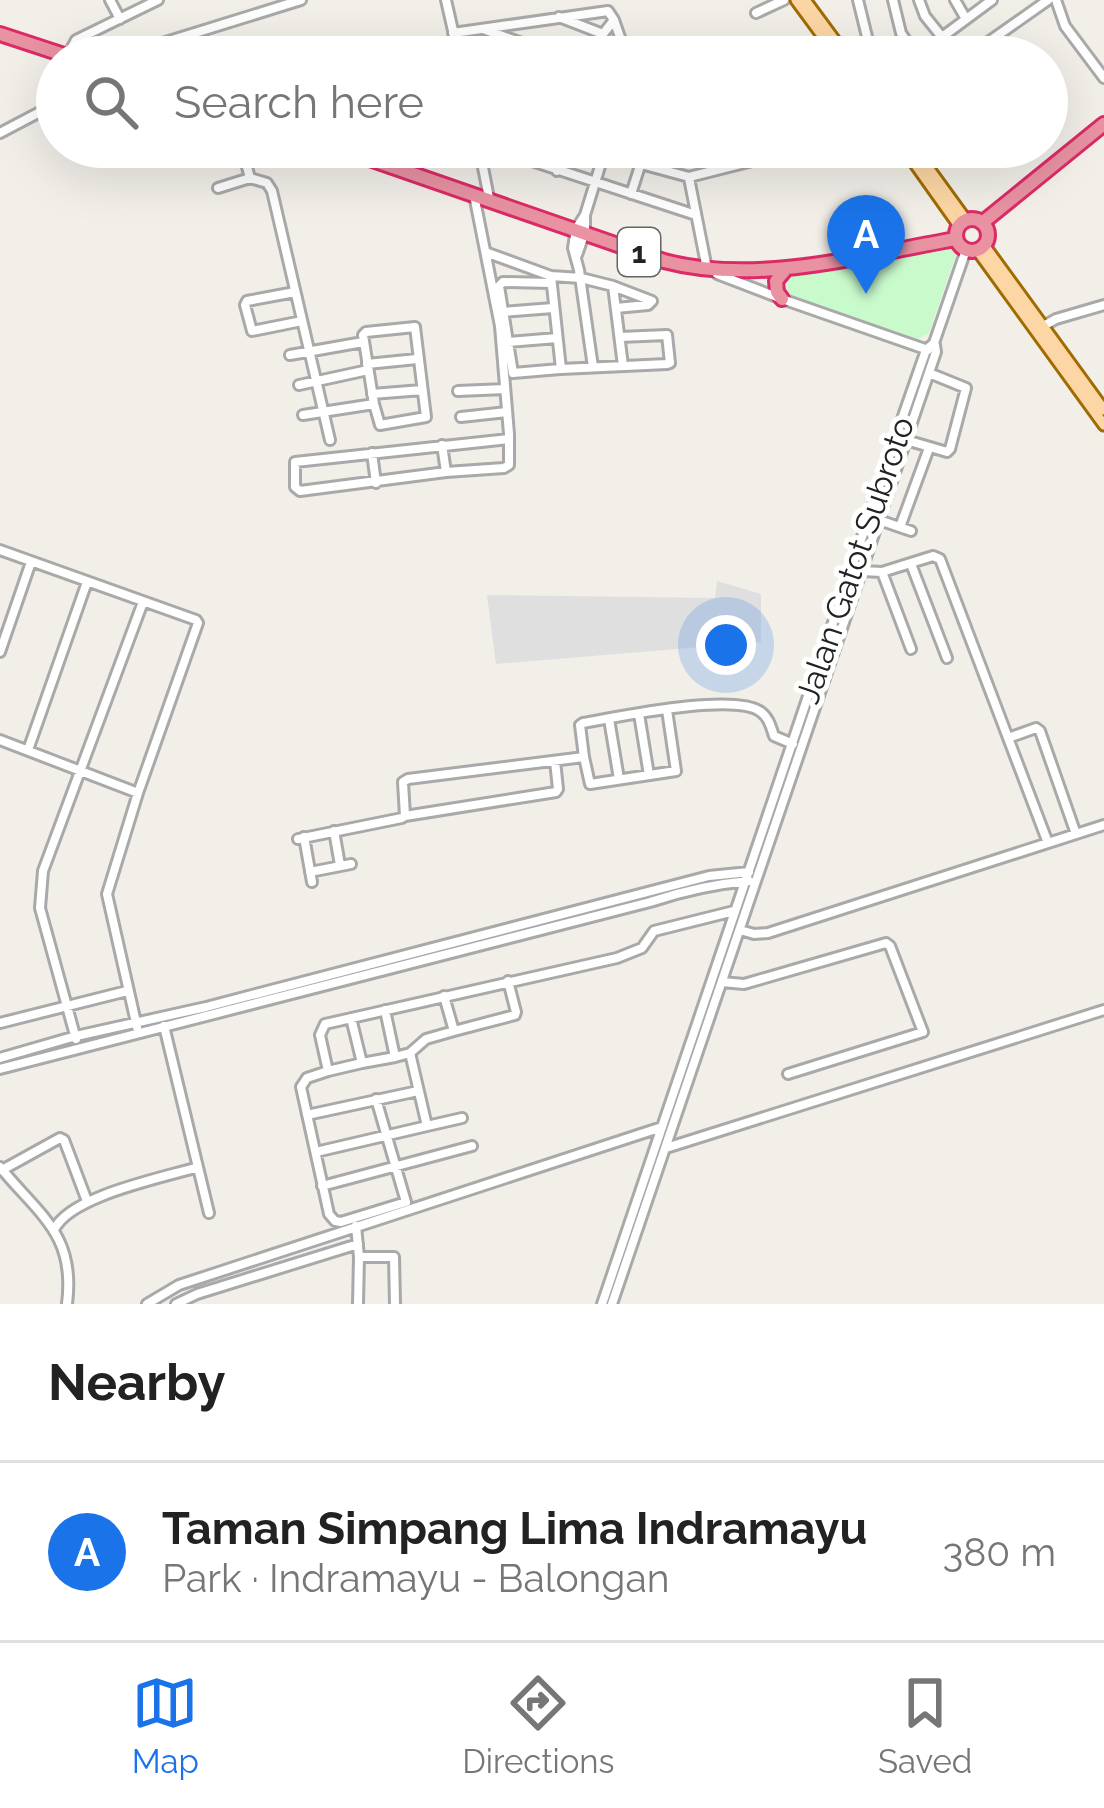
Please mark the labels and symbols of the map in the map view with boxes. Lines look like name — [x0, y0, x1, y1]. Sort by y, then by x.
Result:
pin: A — [827, 195, 905, 294]
road number: 1 — [618, 228, 660, 276]
street label: Jalan Gatot Subroto — [788, 412, 922, 708]
your location — [696, 615, 756, 675]

